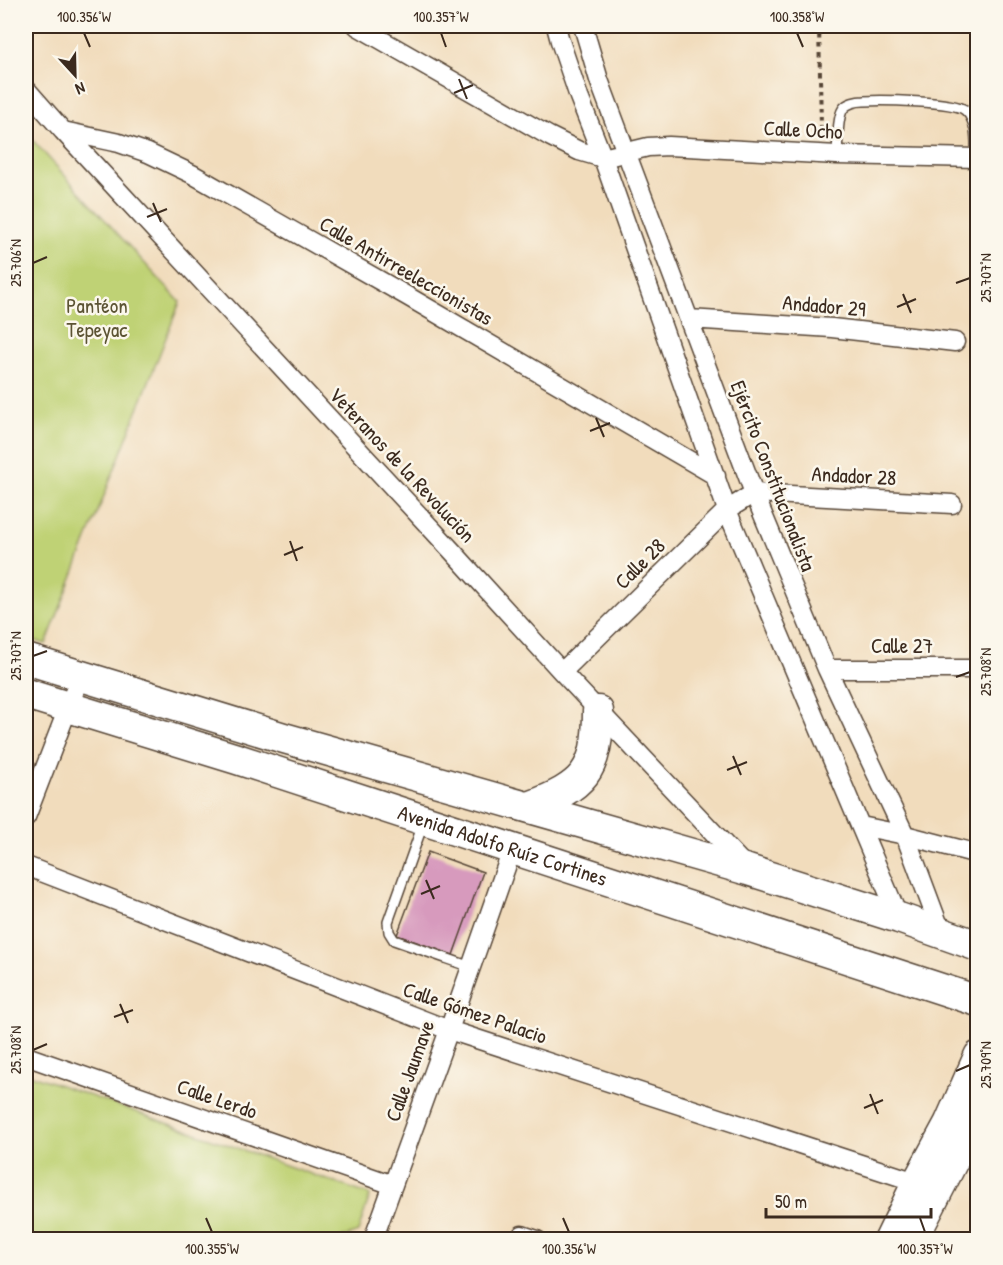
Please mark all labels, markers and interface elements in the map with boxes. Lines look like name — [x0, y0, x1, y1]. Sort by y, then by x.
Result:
text: 100.356°W — [57, 6, 112, 27]
text: 100.357°W — [413, 6, 469, 27]
text: 100.358°W — [770, 6, 825, 27]
north arrow — [45, 45, 105, 105]
text: N — [72, 77, 89, 101]
street label: Calle Ocho — [763, 113, 843, 146]
street label: Calle Antirreeleccionistas — [314, 209, 498, 332]
text: 25.706°N — [5, 239, 26, 287]
text: 25.707°N — [975, 253, 996, 303]
street label: Andador 29 — [781, 287, 867, 324]
park label: Pantéon Tepeyac — [66, 291, 128, 344]
street label: Ejército Constitucionalista — [724, 376, 823, 575]
street label: Veteranos de la Revolución — [323, 381, 482, 549]
street label: Andador 28 — [811, 459, 897, 492]
street label: Calle 28 — [608, 532, 671, 595]
text: 25.707°N — [5, 631, 26, 681]
street label: Calle 27 — [871, 631, 933, 660]
text: 25.708°N — [975, 648, 996, 696]
street label: Avenida Adolfo Ruíz Cortines — [394, 798, 611, 893]
street label: Calle Gómez Palacio — [399, 974, 551, 1051]
street label: Calle Jaumave — [378, 1016, 441, 1125]
text: 25.708°N — [5, 1026, 26, 1074]
text: 25.709°N — [975, 1041, 996, 1089]
street label: Calle Lerdo — [173, 1071, 261, 1126]
scale bar — [766, 1181, 931, 1219]
text: 50 m — [775, 1189, 807, 1214]
text: 100.355°W — [185, 1238, 240, 1259]
text: 100.356°W — [542, 1238, 597, 1259]
text: 100.357°W — [897, 1238, 953, 1259]

